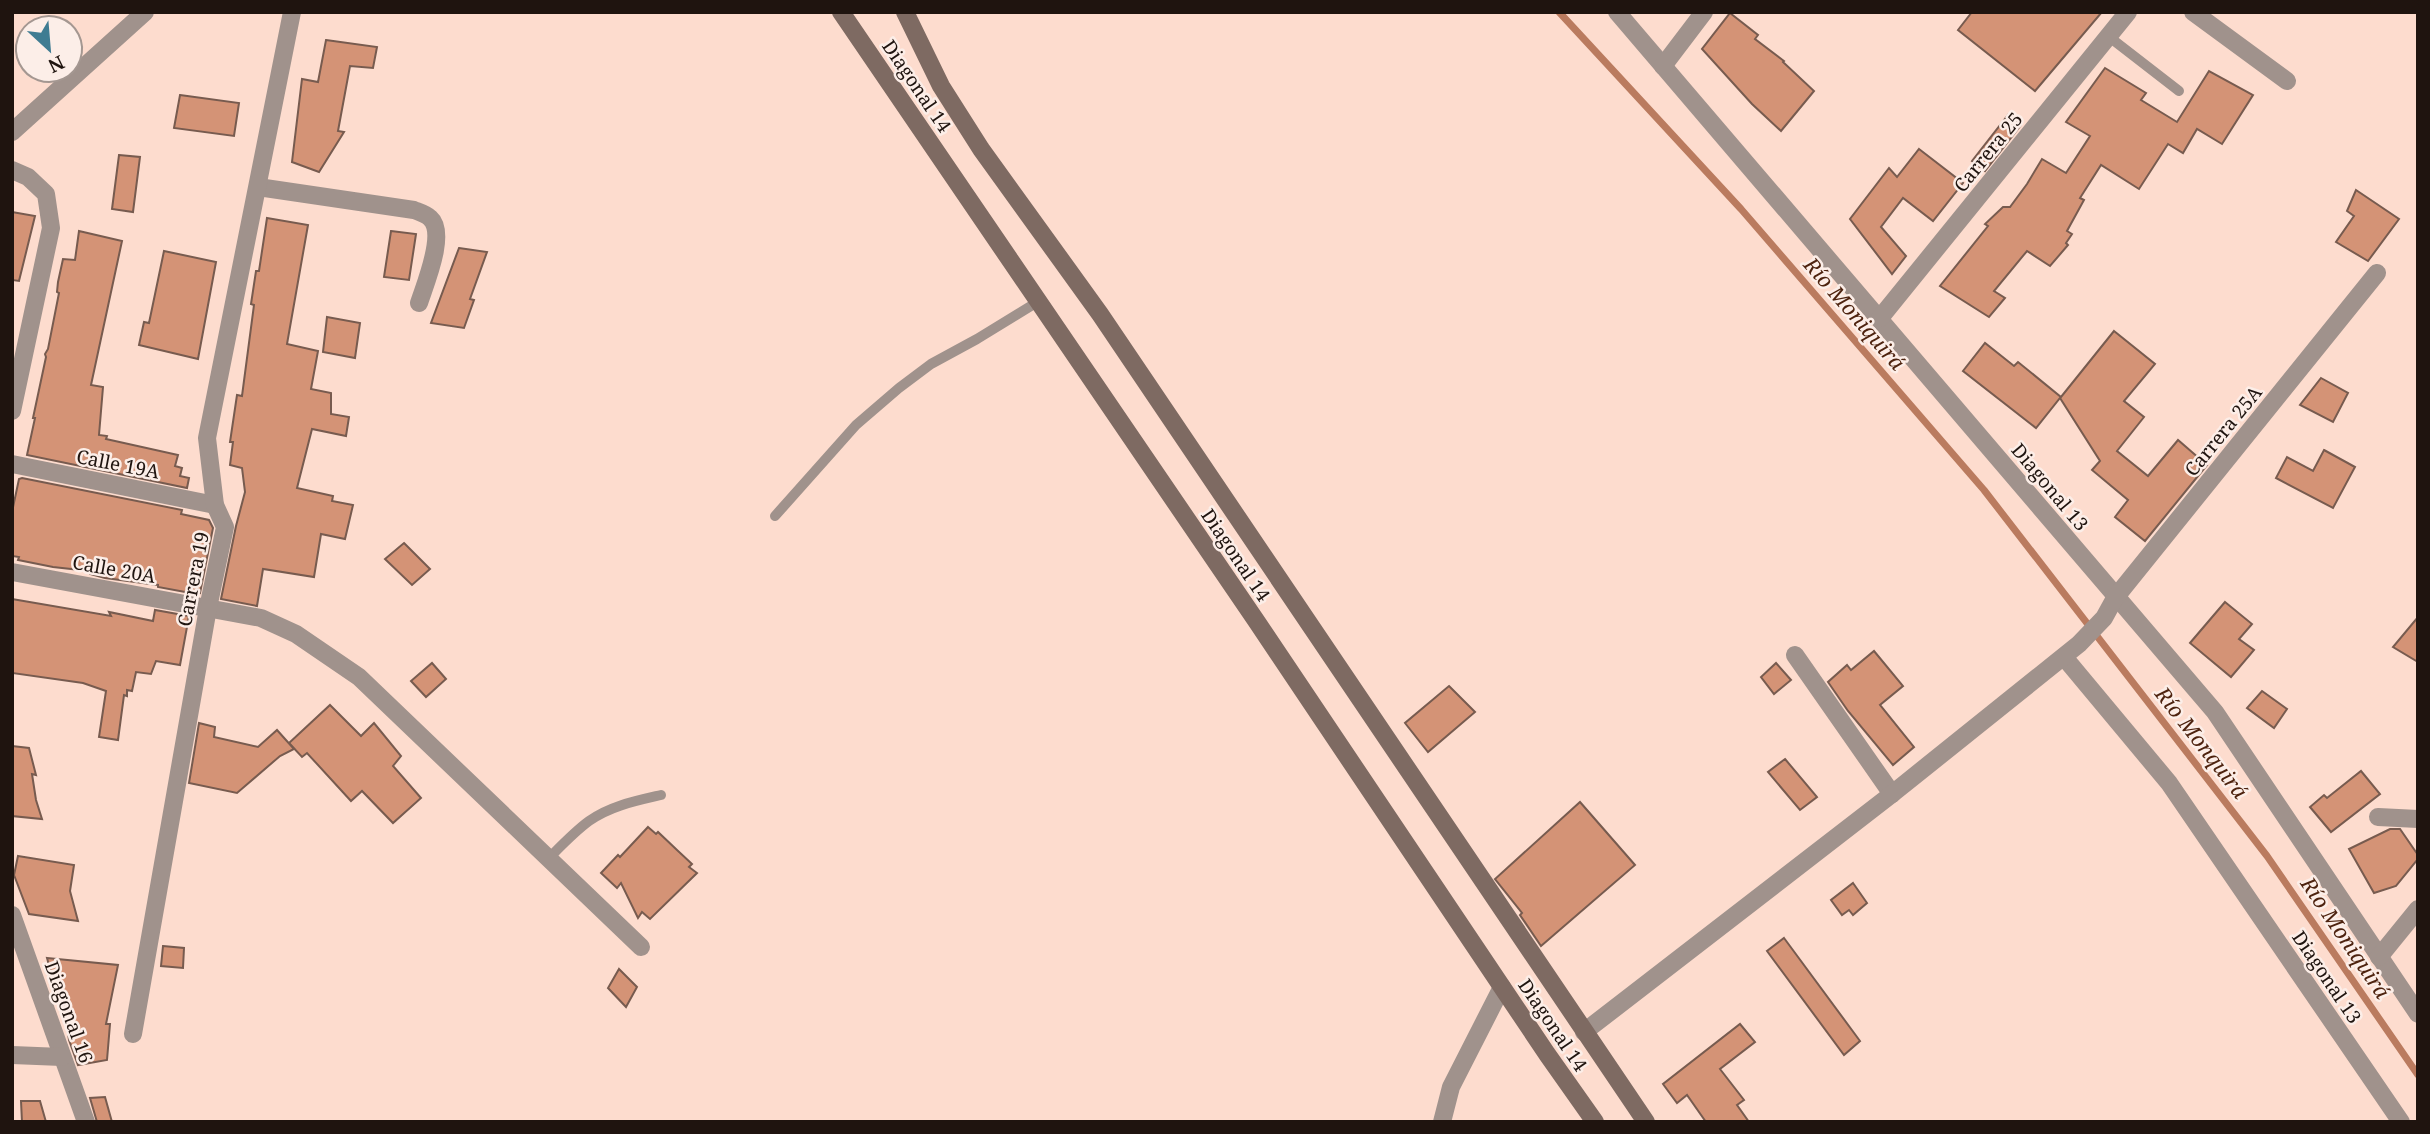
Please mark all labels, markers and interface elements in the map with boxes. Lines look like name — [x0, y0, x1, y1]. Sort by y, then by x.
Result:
north arrow — [14, 14, 84, 84]
street label: Diagonal 14 — [876, 34, 958, 138]
text: N — [44, 49, 69, 79]
street label: Carrera 25 — [1948, 107, 2028, 197]
water label: Río Moniquirá — [1797, 250, 1912, 376]
street label: Carrera 25A — [2179, 380, 2268, 482]
street label: Diagonal 13 — [2006, 438, 2094, 536]
street label: Calle 19A — [74, 443, 162, 485]
street label: Diagonal 14 — [1195, 503, 1277, 607]
street label: Carrera 19 — [171, 529, 215, 629]
street label: Calle 20A — [70, 549, 158, 589]
water label: Río Monquirá — [2149, 680, 2255, 805]
water label: Río Moniquirá — [2294, 870, 2397, 1004]
street label: Diagonal 13 — [2286, 925, 2368, 1029]
street label: Diagonal 16 — [39, 957, 99, 1067]
street label: Diagonal 14 — [1512, 973, 1594, 1077]

